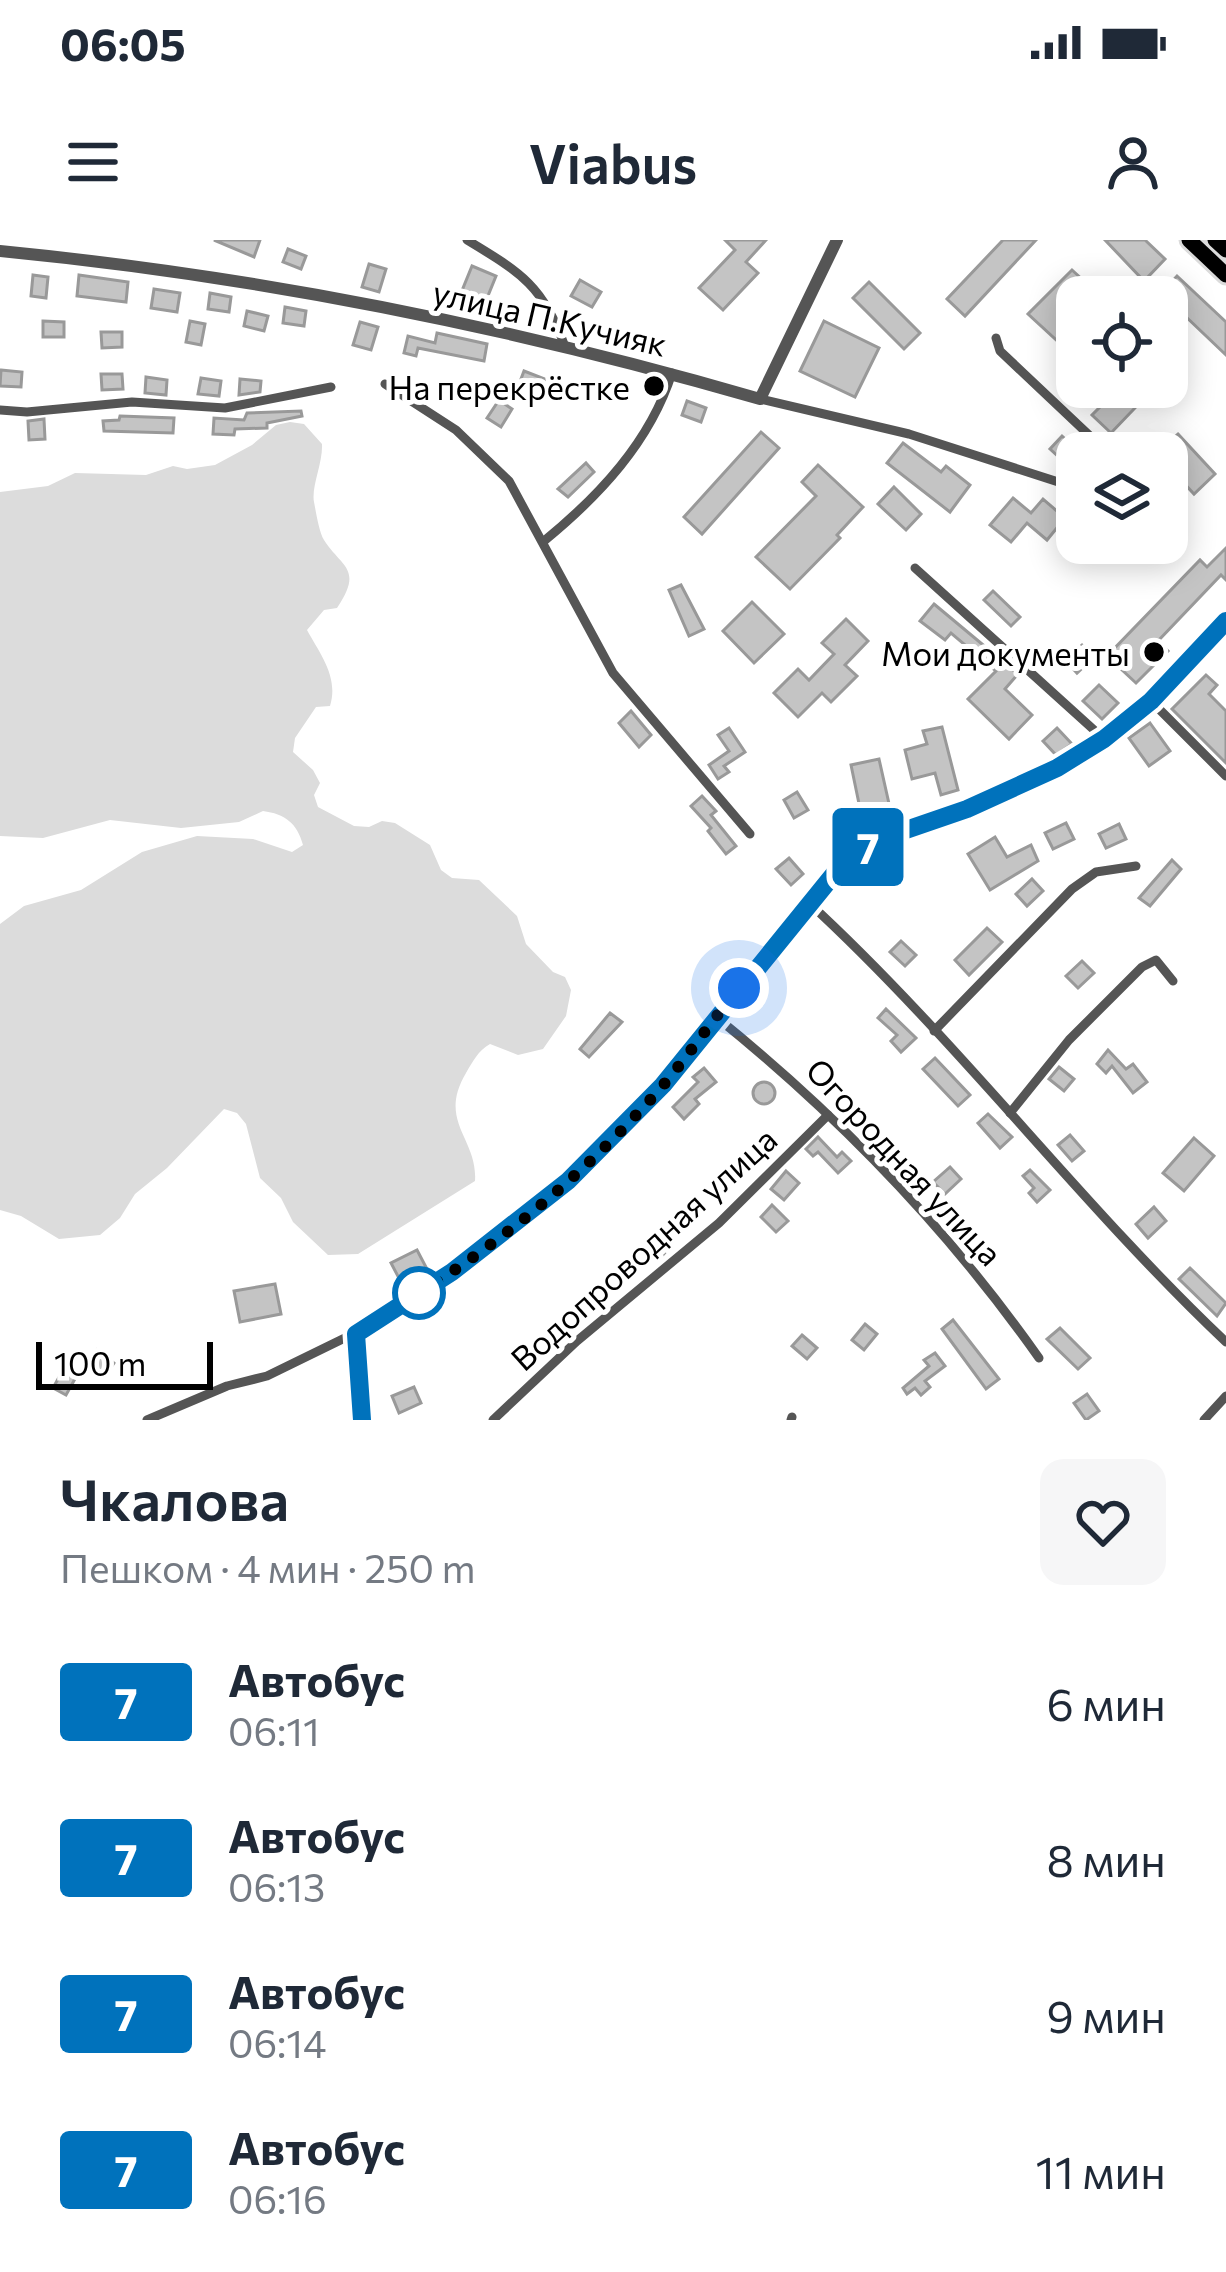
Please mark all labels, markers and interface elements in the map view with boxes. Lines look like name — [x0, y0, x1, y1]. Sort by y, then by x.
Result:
text: 06:05 — [60, 15, 186, 70]
icon: menu — [60, 129, 126, 195]
text: Viabus — [529, 129, 697, 195]
icon: person — [1100, 129, 1166, 195]
street label: улица П.Кучияк — [429, 270, 671, 364]
map controls — [1056, 276, 1188, 564]
button: locate — [1056, 276, 1188, 408]
place label: На перекрёстке — [388, 366, 630, 407]
marker: На перекрёстке — [641, 373, 667, 399]
button: layers — [1056, 432, 1188, 564]
place label: Мои документы — [881, 632, 1130, 673]
marker: Мои документы — [1141, 639, 1167, 665]
line badge: 7 — [829, 808, 907, 886]
text: 7 — [856, 821, 880, 873]
your location — [709, 958, 769, 1018]
street label: Огородная улица — [798, 1049, 1012, 1273]
street label: Водопроводная улица — [502, 1118, 784, 1378]
unlabelled marker — [394, 1268, 444, 1318]
scale bar — [36, 1336, 213, 1389]
text: 100 m — [54, 1342, 146, 1383]
button: heart — [1040, 1459, 1166, 1585]
text: Чкалова — [60, 1463, 289, 1533]
text: Пешком · 4 мин · 250 m — [60, 1543, 476, 1591]
text: Автобус — [228, 1651, 405, 1706]
text: 6 мин — [1047, 1675, 1166, 1730]
text: 7 — [114, 1676, 138, 1728]
text: 06:11 — [228, 1706, 320, 1754]
text: Автобус — [228, 1807, 405, 1862]
text: 8 мин — [1047, 1831, 1166, 1886]
text: 7 — [114, 1832, 138, 1884]
text: 06:13 — [228, 1862, 325, 1910]
text: Автобус — [228, 1963, 405, 2018]
text: 9 мин — [1047, 1987, 1166, 2042]
text: 7 — [114, 1988, 138, 2040]
text: 06:14 — [228, 2018, 326, 2066]
text: Автобус — [228, 2119, 405, 2174]
text: 11 мин — [1035, 2143, 1166, 2198]
text: 7 — [114, 2144, 138, 2196]
text: 06:16 — [228, 2174, 327, 2222]

